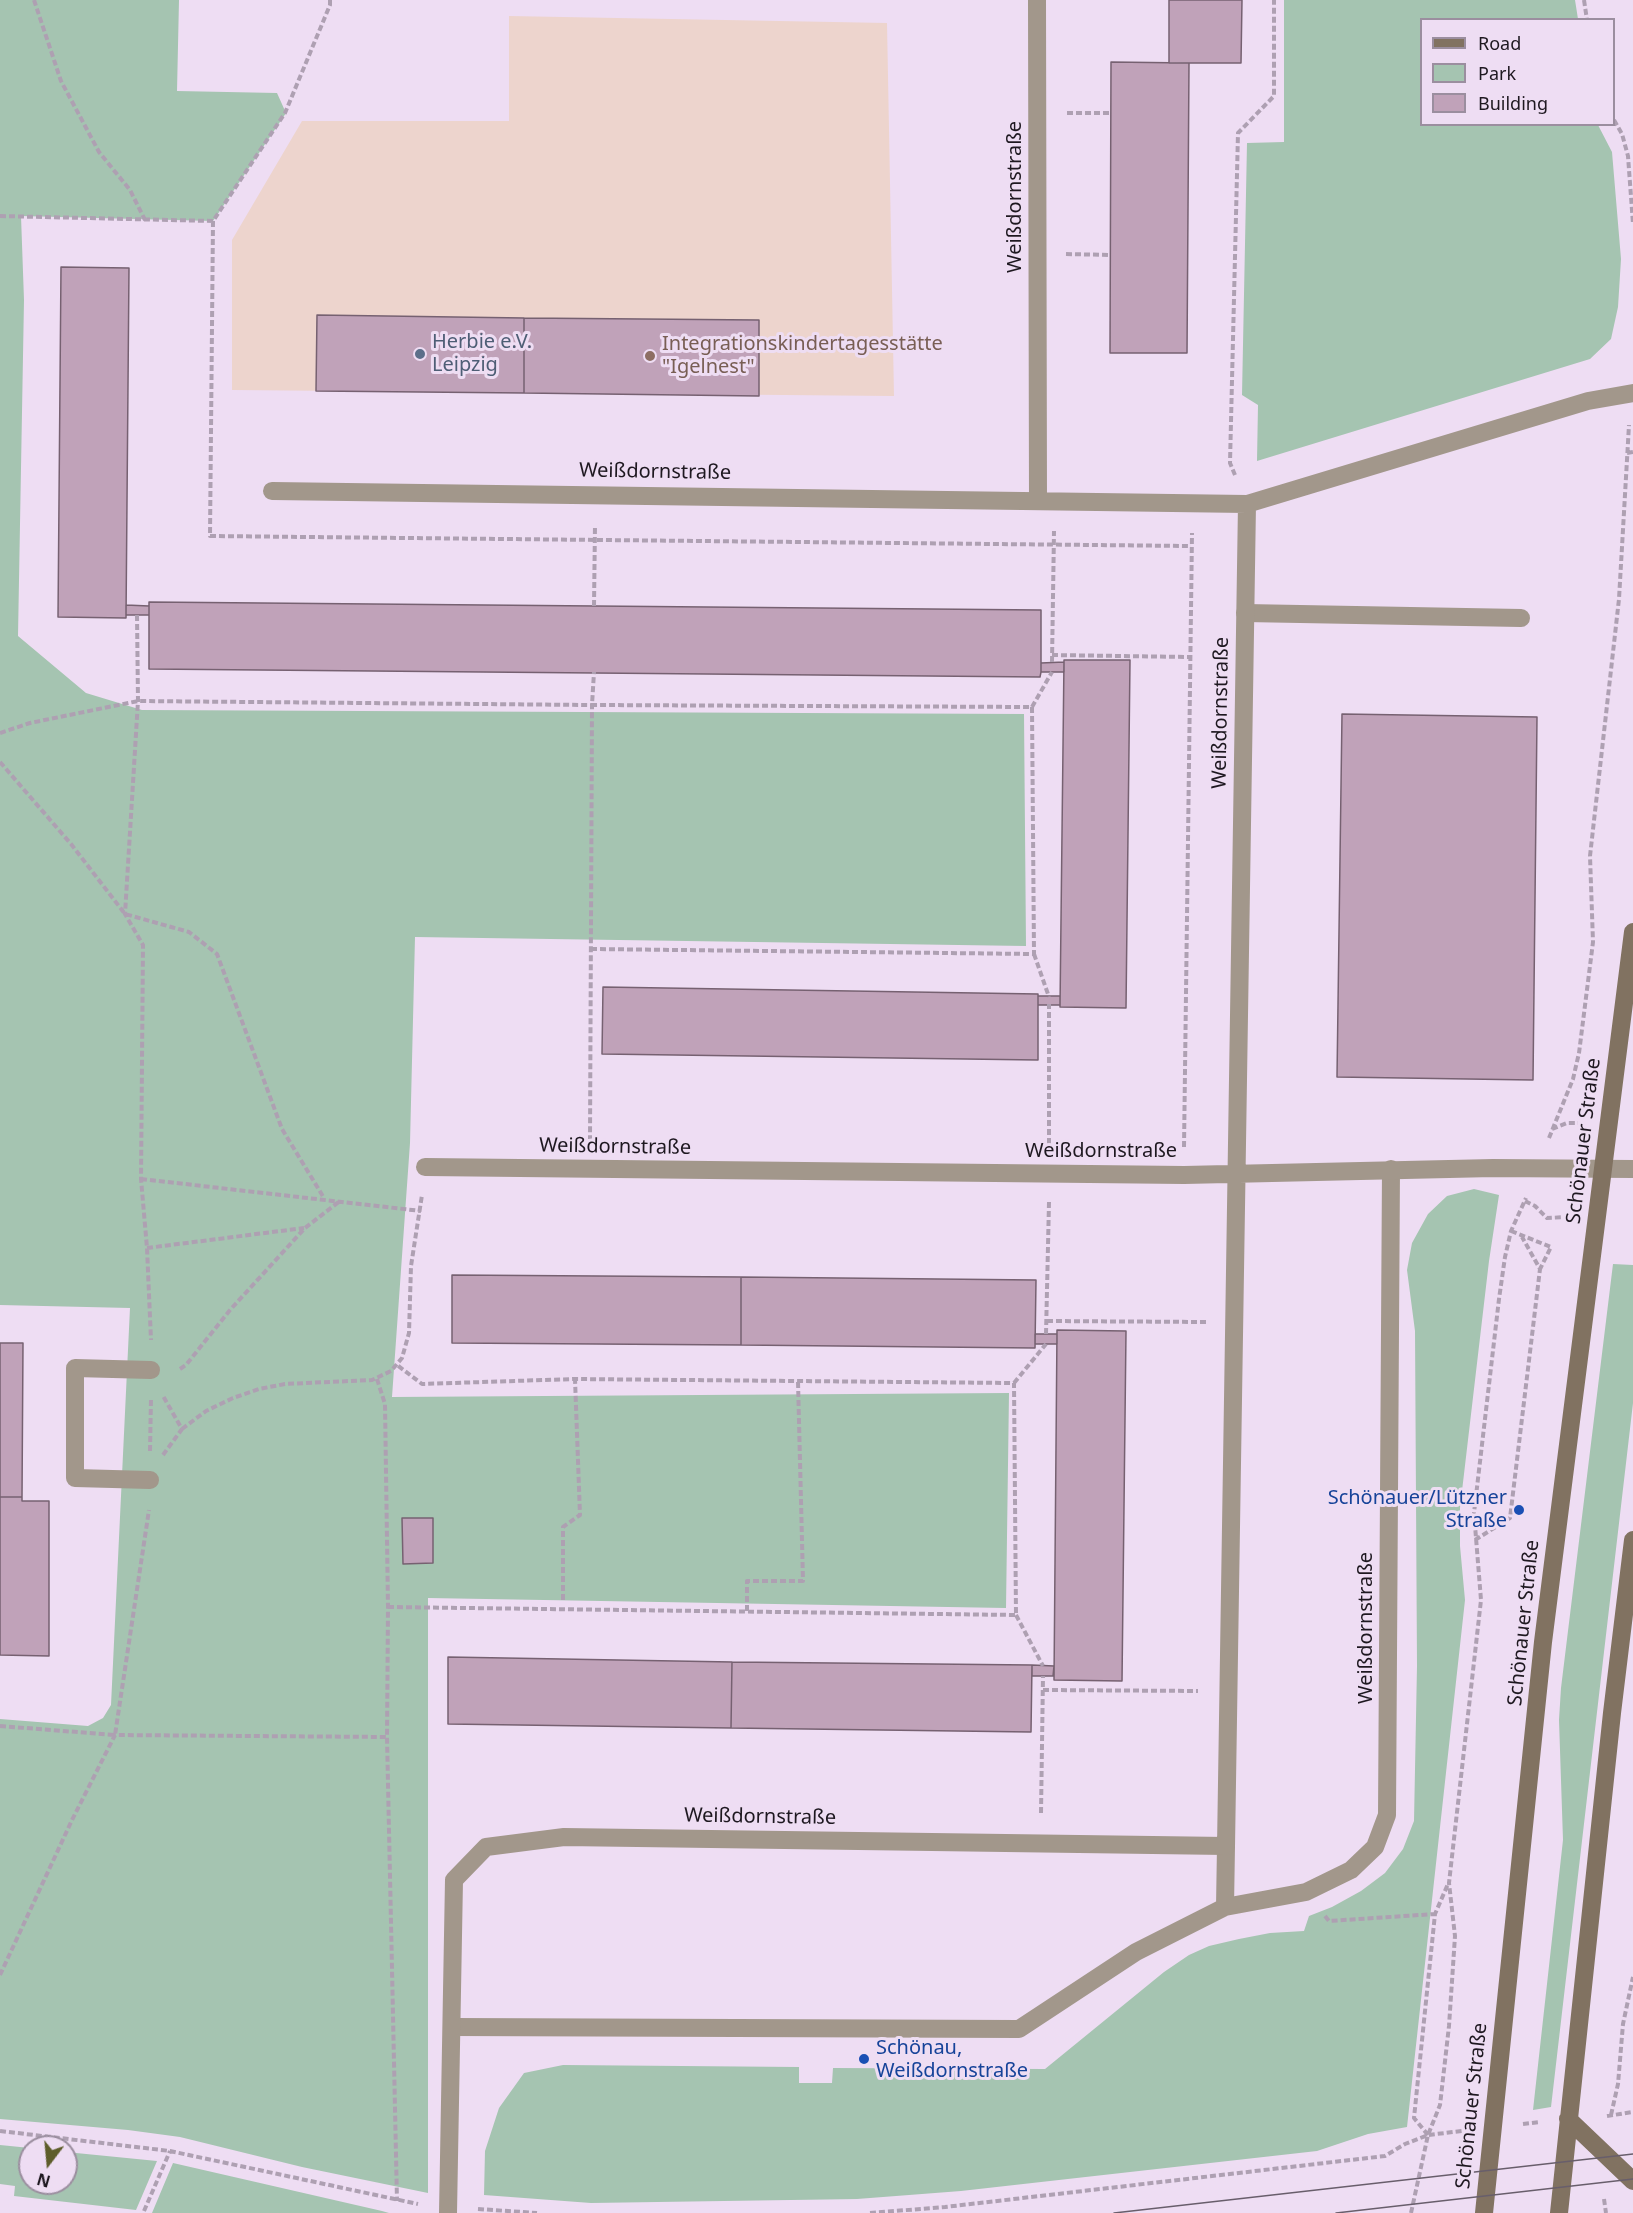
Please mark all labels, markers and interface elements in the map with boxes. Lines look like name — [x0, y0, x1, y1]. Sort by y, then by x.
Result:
legend — [1420, 18, 1615, 126]
text: Road — [1478, 31, 1521, 55]
text: Park — [1478, 61, 1516, 85]
text: Building — [1478, 91, 1548, 115]
street label: Weißdornstraße — [1003, 121, 1027, 273]
place label: Herbie e.V. Leipzig — [432, 330, 532, 377]
place label: Integrationskindertagesstätte "Igelnest" — [662, 332, 943, 379]
marker: Herbie e.V. Leipzig — [413, 347, 427, 361]
marker: Integrationskindertagesstätte "Igelnest" — [643, 349, 657, 363]
street label: Weißdornstraße — [579, 459, 731, 485]
street label: Weißdornstraße — [1208, 637, 1234, 789]
street label: Schönauer Straße — [1562, 1057, 1606, 1225]
street label: Weißdornstraße — [539, 1134, 691, 1160]
street label: Weißdornstraße — [1025, 1139, 1177, 1163]
place label: Schönauer/Lützner Straße — [1328, 1486, 1507, 1533]
marker: Schönauer/Lützner Straße — [1512, 1503, 1526, 1517]
street label: Schönauer Straße — [1503, 1539, 1545, 1707]
street label: Weißdornstraße — [1354, 1552, 1378, 1704]
street label: Weißdornstraße — [684, 1804, 836, 1830]
street label: Schönauer Straße — [1451, 2022, 1493, 2190]
place label: Schönau, Weißdornstraße — [876, 2036, 1028, 2083]
marker: Schönau, Weißdornstraße — [857, 2052, 871, 2066]
north arrow — [18, 2135, 78, 2195]
text: N — [34, 2168, 53, 2193]

